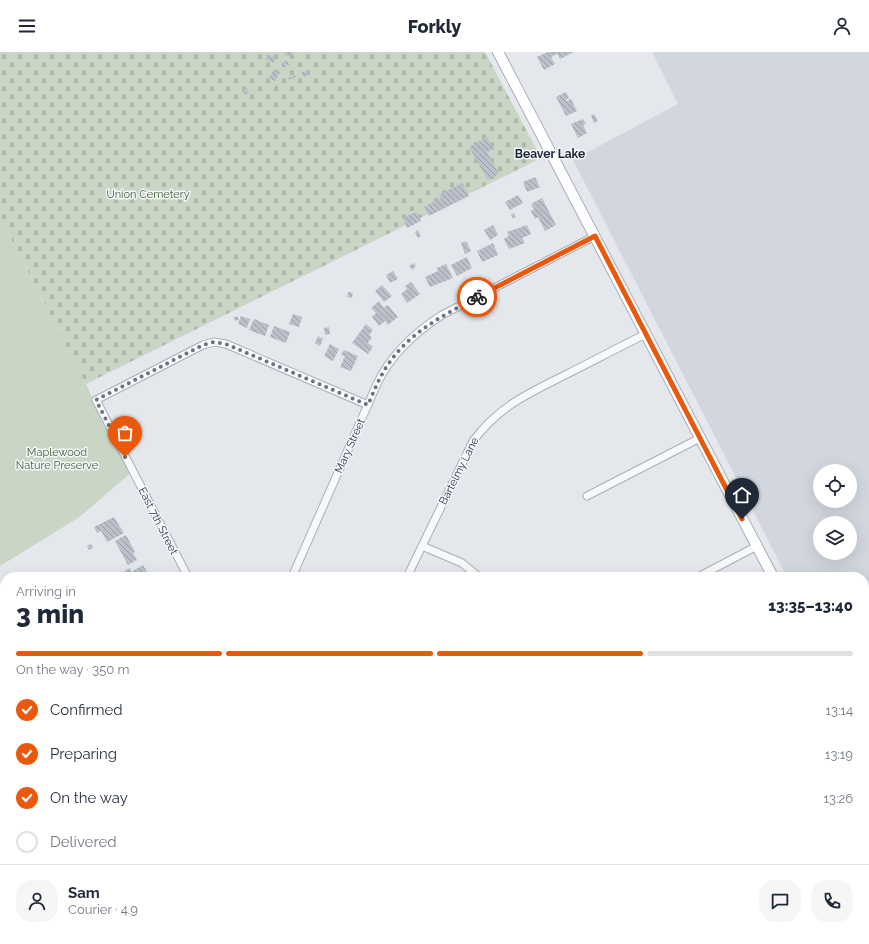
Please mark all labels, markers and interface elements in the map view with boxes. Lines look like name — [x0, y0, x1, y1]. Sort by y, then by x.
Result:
icon: menu — [16, 15, 38, 37]
icon: person — [831, 15, 853, 37]
text: Forkly — [408, 16, 461, 37]
district label: Beaver Lake — [515, 147, 585, 161]
park label: Union Cemetery — [106, 188, 190, 201]
courier — [457, 277, 497, 317]
icon: bike — [466, 286, 488, 308]
pin — [108, 416, 142, 457]
street label: Mary Street — [332, 416, 368, 475]
icon: bag — [114, 422, 136, 444]
street label: Bartelmy Lane — [436, 435, 482, 507]
park label: Maplewood Nature Preserve — [16, 446, 99, 472]
map controls — [813, 464, 857, 560]
button: locate — [813, 464, 857, 508]
pin — [725, 478, 759, 519]
icon: home — [731, 484, 753, 506]
street label: East 7th Street — [135, 485, 181, 557]
button: layers — [813, 516, 857, 560]
text: Arriving in — [16, 584, 76, 599]
text: 13:35–13:40 — [768, 597, 853, 615]
text: 3 min — [16, 599, 84, 629]
text: On the way · 350 m — [16, 662, 129, 677]
icon: check — [16, 699, 38, 721]
text: Confirmed — [50, 701, 123, 719]
text: 13:14 — [825, 703, 853, 718]
icon: check — [16, 743, 38, 765]
text: Preparing — [50, 745, 117, 763]
text: 13:19 — [825, 747, 853, 762]
icon: check — [16, 787, 38, 809]
text: On the way — [50, 789, 128, 807]
text: 13:26 — [823, 791, 853, 806]
text: Delivered — [50, 833, 117, 851]
button: person — [16, 880, 58, 922]
button: chat — [759, 880, 801, 922]
button: phone — [811, 880, 853, 922]
text: Sam — [68, 884, 100, 902]
text: Courier · 4.9 — [68, 902, 138, 917]

